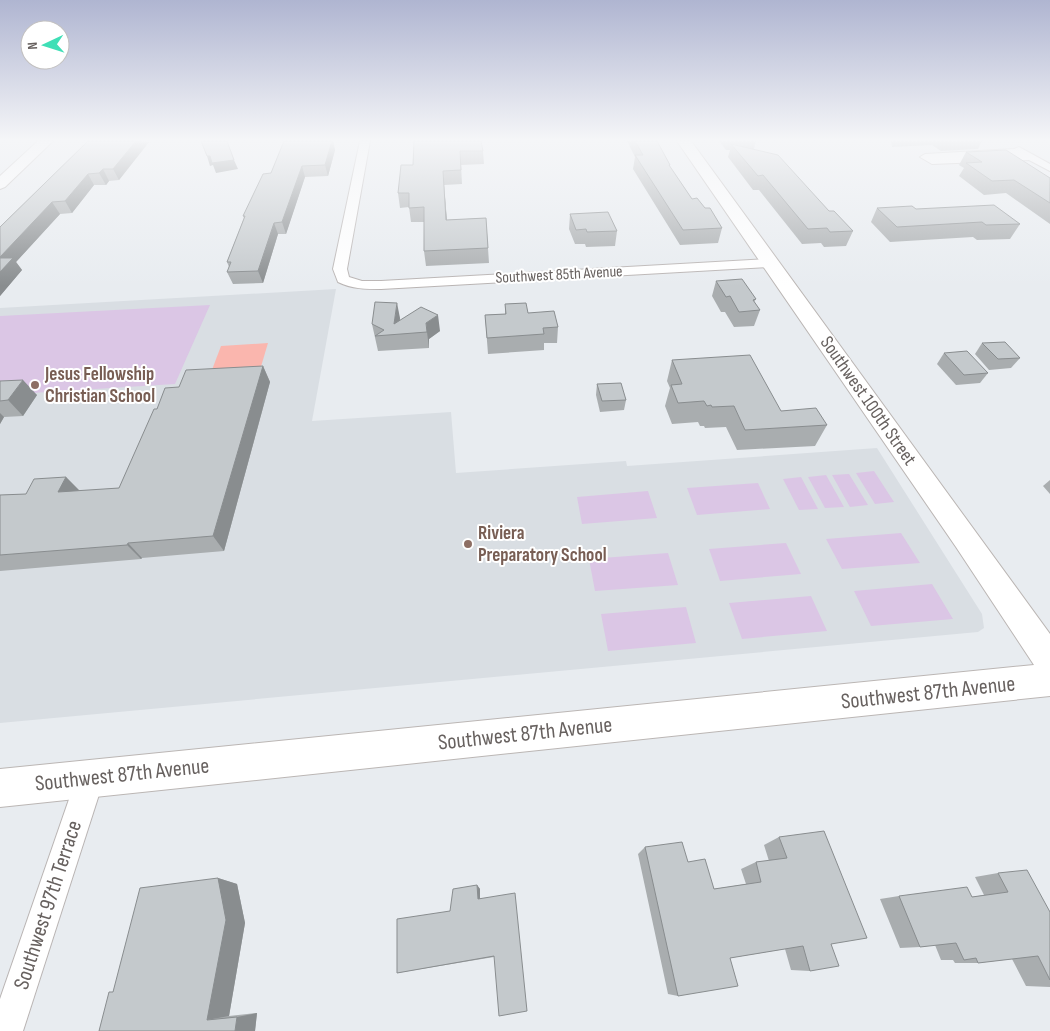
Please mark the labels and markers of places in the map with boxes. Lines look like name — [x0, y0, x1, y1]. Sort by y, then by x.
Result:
place label: Jesus Fellowship Christian School — [44, 363, 155, 408]
marker: Jesus Fellowship Christian School — [29, 379, 41, 391]
place label: Riviera Preparatory School — [478, 522, 607, 567]
marker: Riviera Preparatory School — [462, 538, 474, 550]

